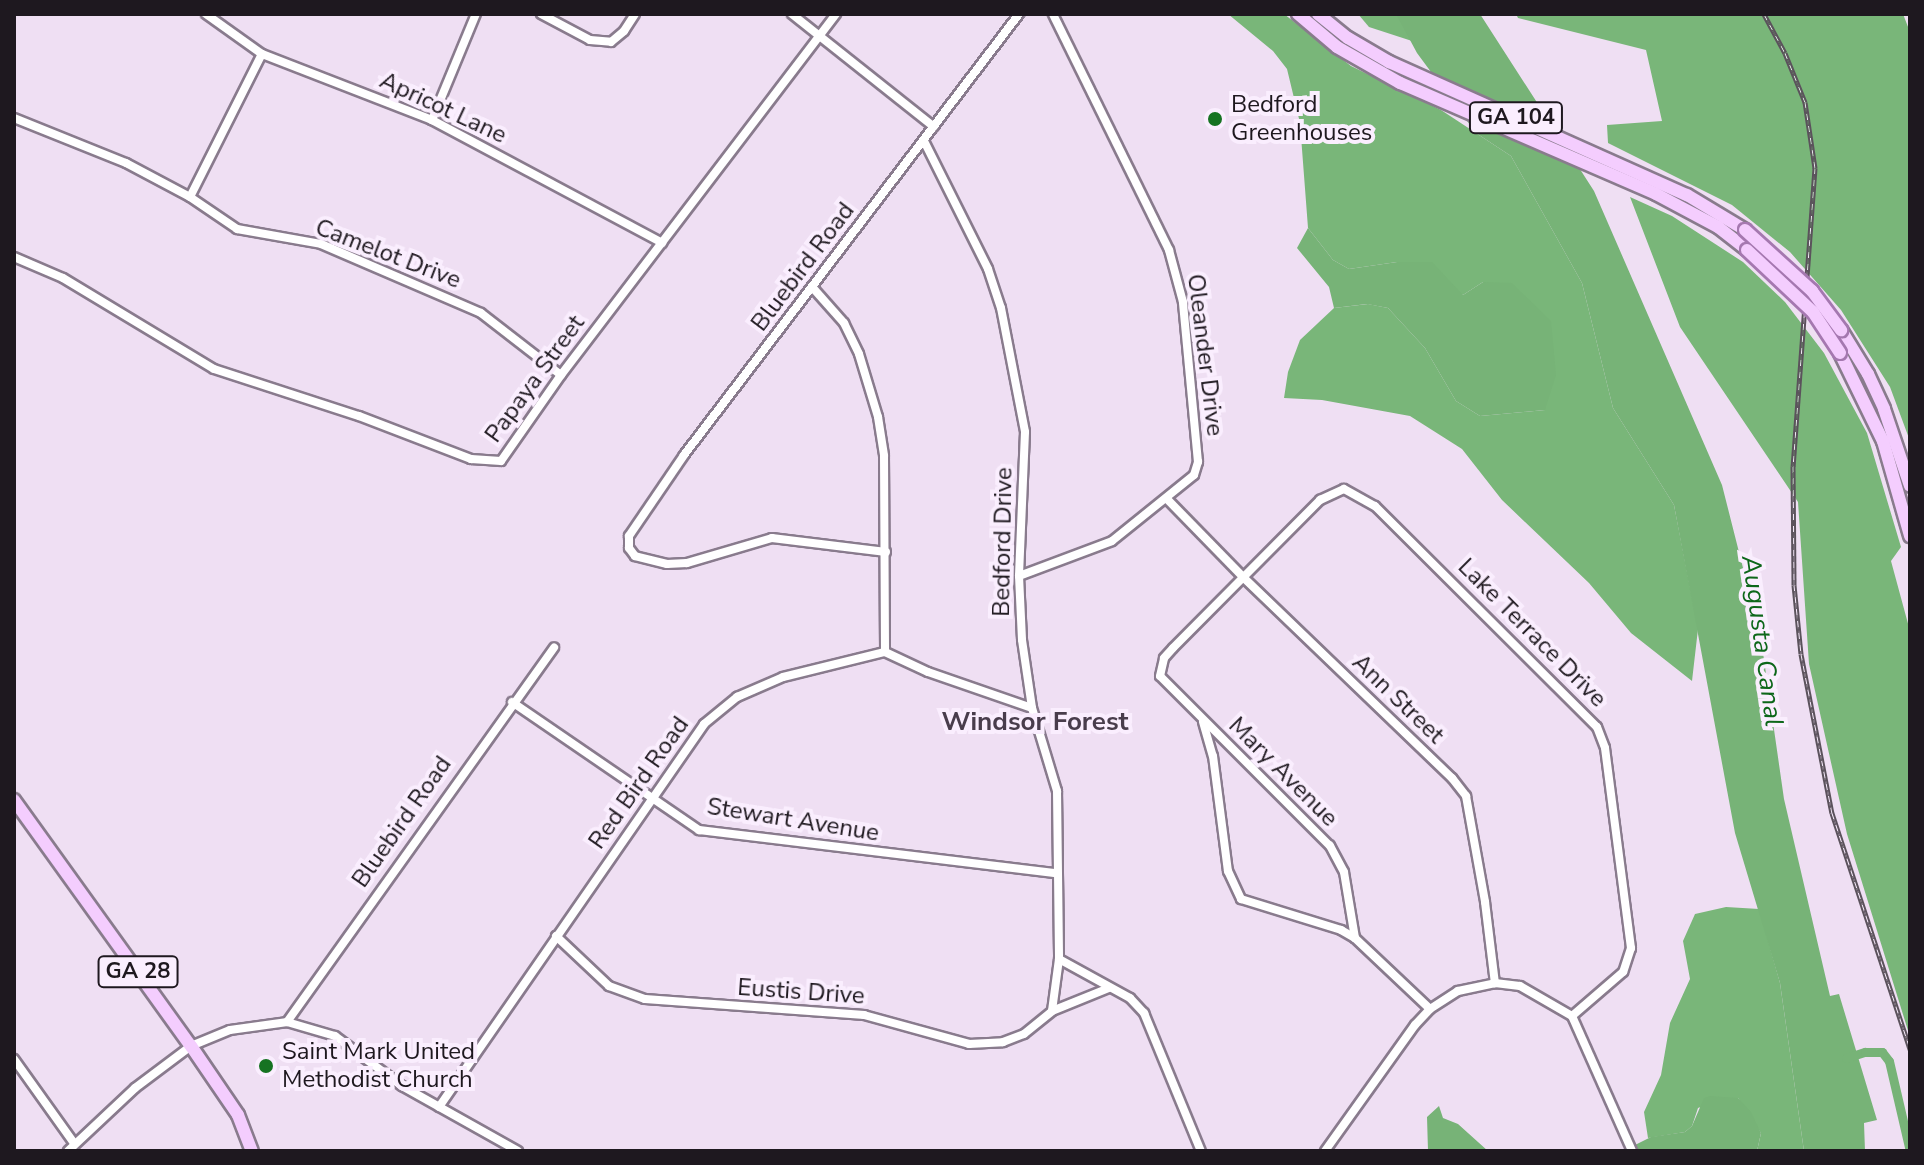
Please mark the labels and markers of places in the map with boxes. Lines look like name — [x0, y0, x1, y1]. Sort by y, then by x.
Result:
place label: Bedford Greenhouses — [1231, 91, 1372, 147]
marker: Bedford Greenhouses — [1206, 110, 1224, 128]
place label: Saint Mark United Methodist Church — [282, 1038, 475, 1094]
marker: Saint Mark United Methodist Church — [257, 1057, 275, 1075]

